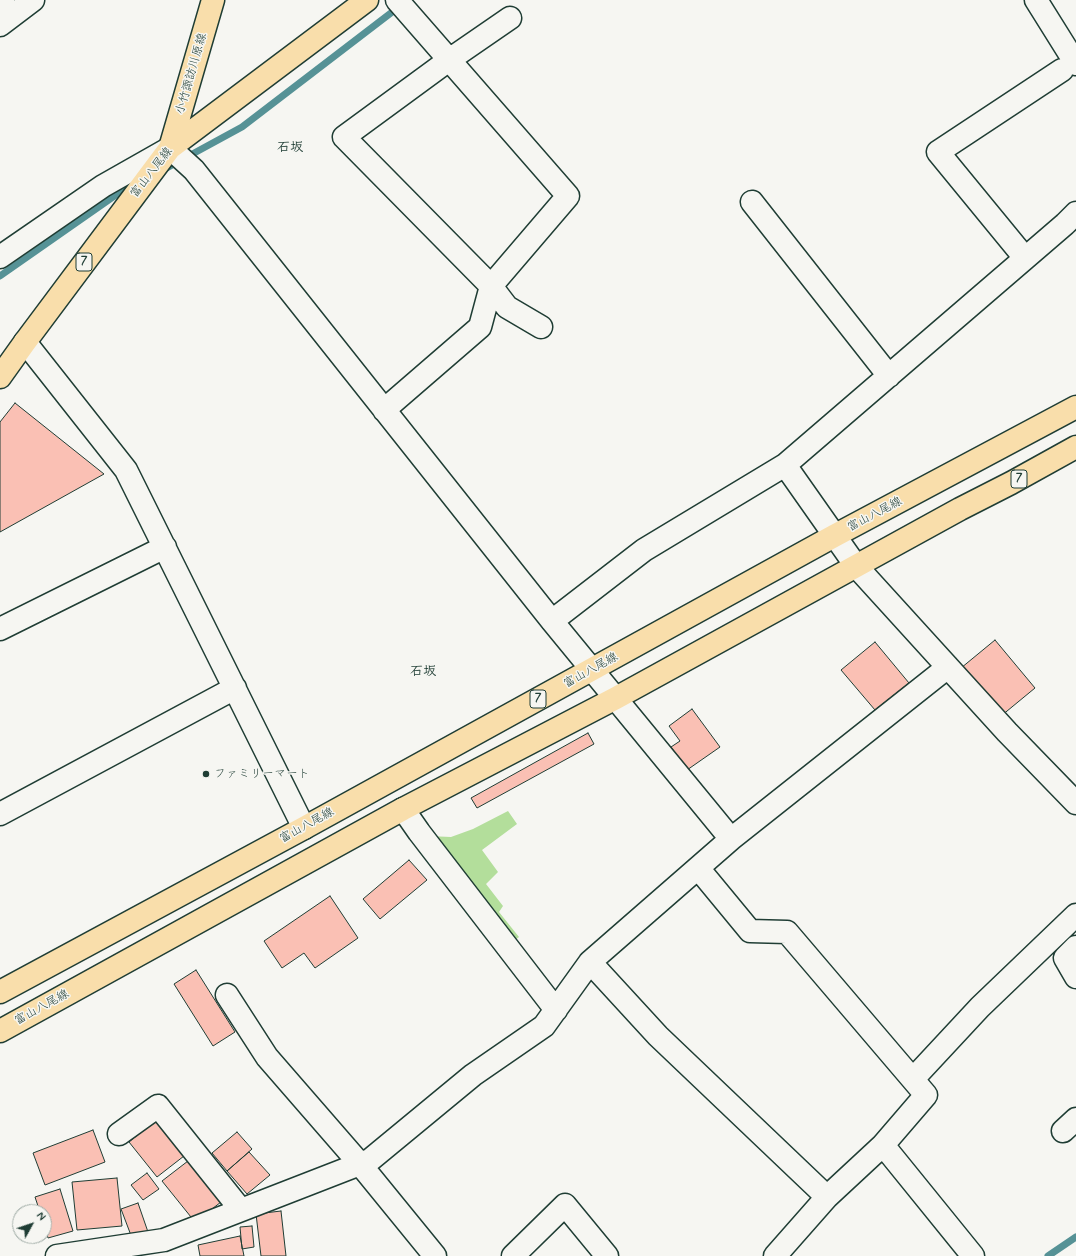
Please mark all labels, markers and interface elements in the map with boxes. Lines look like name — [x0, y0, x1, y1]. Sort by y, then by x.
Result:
street label: 小竹諏訪川原線 — [174, 32, 210, 116]
district label: 石坂 — [277, 140, 303, 156]
street label: 富山八尾線 — [128, 145, 176, 201]
road number: 7 — [76, 253, 92, 271]
road number: 7 — [1011, 470, 1027, 488]
street label: 富山八尾線 — [845, 495, 905, 535]
street label: 富山八尾線 — [561, 650, 621, 692]
district label: 石坂 — [410, 664, 436, 680]
road number: 7 — [530, 690, 546, 708]
place label: ファミリーマート — [214, 767, 310, 781]
marker: ファミリーマート — [201, 769, 211, 779]
street label: 富山八尾線 — [277, 805, 337, 847]
street label: 富山八尾線 — [12, 987, 72, 1029]
north arrow — [12, 1204, 52, 1244]
text: N — [33, 1210, 48, 1224]

